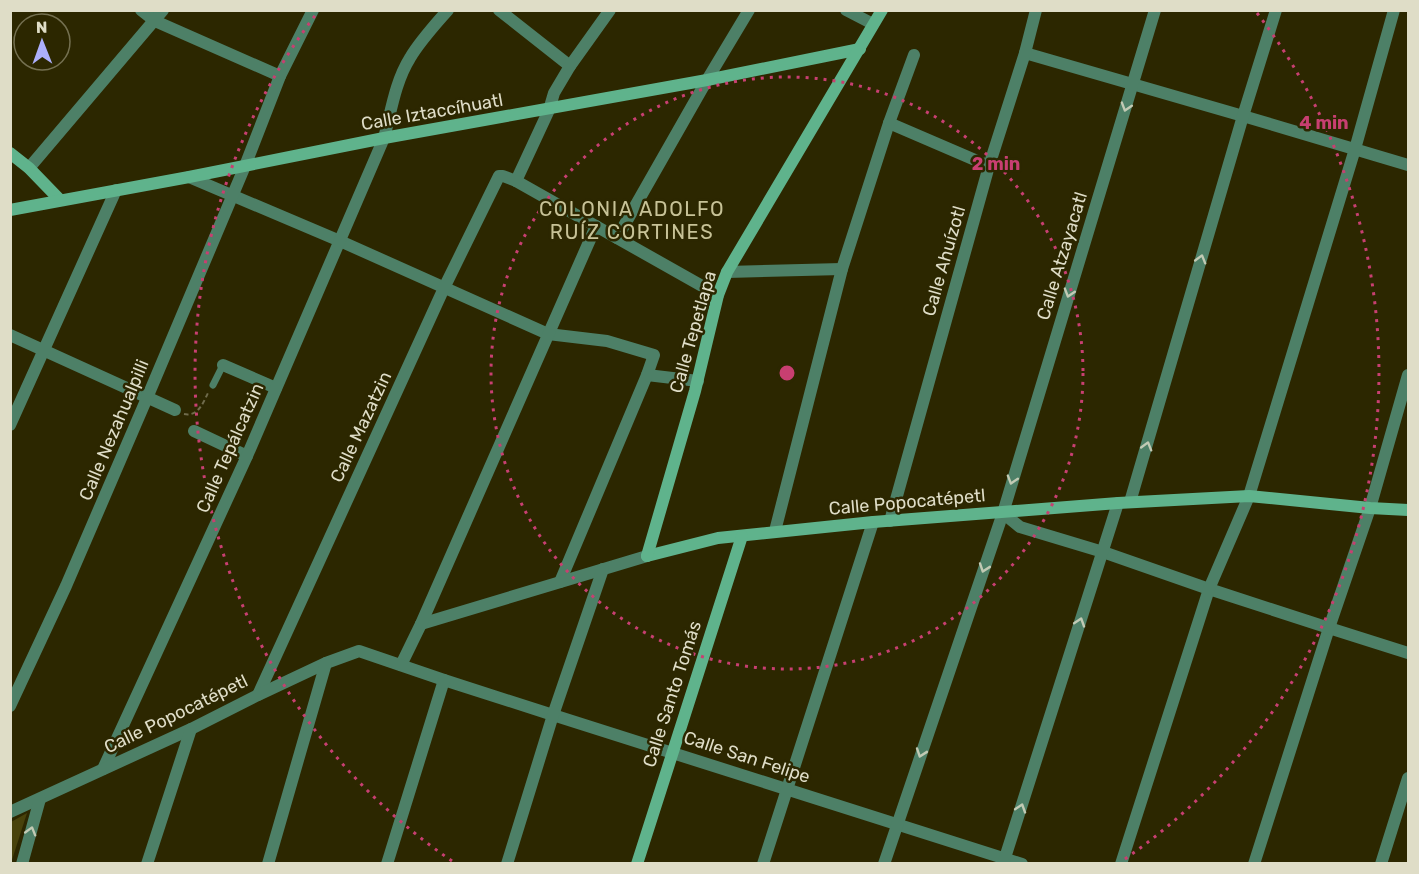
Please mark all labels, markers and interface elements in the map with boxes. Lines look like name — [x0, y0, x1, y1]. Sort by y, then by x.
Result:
north arrow — [12, 12, 72, 72]
text: N — [36, 18, 48, 37]
street label: Calle Iztaccíhuatl — [359, 89, 505, 135]
one-way arrow — [1121, 101, 1133, 112]
text: 4 min — [1299, 112, 1349, 134]
text: 2 min — [972, 153, 1020, 175]
street label: Calle Atzayacatl — [1032, 189, 1092, 323]
district label: COLONIA ADOLFO RUÍZ CORTINES — [539, 197, 725, 244]
street label: Calle Ahuízotl — [918, 203, 970, 319]
one-way arrow — [1194, 254, 1206, 265]
street label: Calle Tepetlapa — [665, 268, 721, 396]
one-way arrow — [1064, 287, 1076, 298]
street label: Calle Nezahualpilli — [74, 356, 154, 504]
centre of rings — [777, 363, 797, 383]
street label: Calle Mazatzin — [326, 368, 396, 486]
street label: Calle Tepálcatzin — [192, 380, 268, 516]
one-way arrow — [1139, 441, 1152, 451]
one-way arrow — [1007, 474, 1020, 485]
street label: Calle Popocatépetl — [828, 484, 986, 520]
one-way arrow — [978, 562, 991, 573]
one-way arrow — [1073, 617, 1085, 628]
street label: Calle Santo Tomás — [638, 618, 706, 770]
street label: Calle Popocatépetl — [101, 670, 251, 758]
street label: Calle San Felipe — [681, 726, 813, 788]
one-way arrow — [916, 747, 928, 758]
one-way arrow — [1013, 803, 1026, 814]
one-way arrow — [23, 826, 36, 836]

